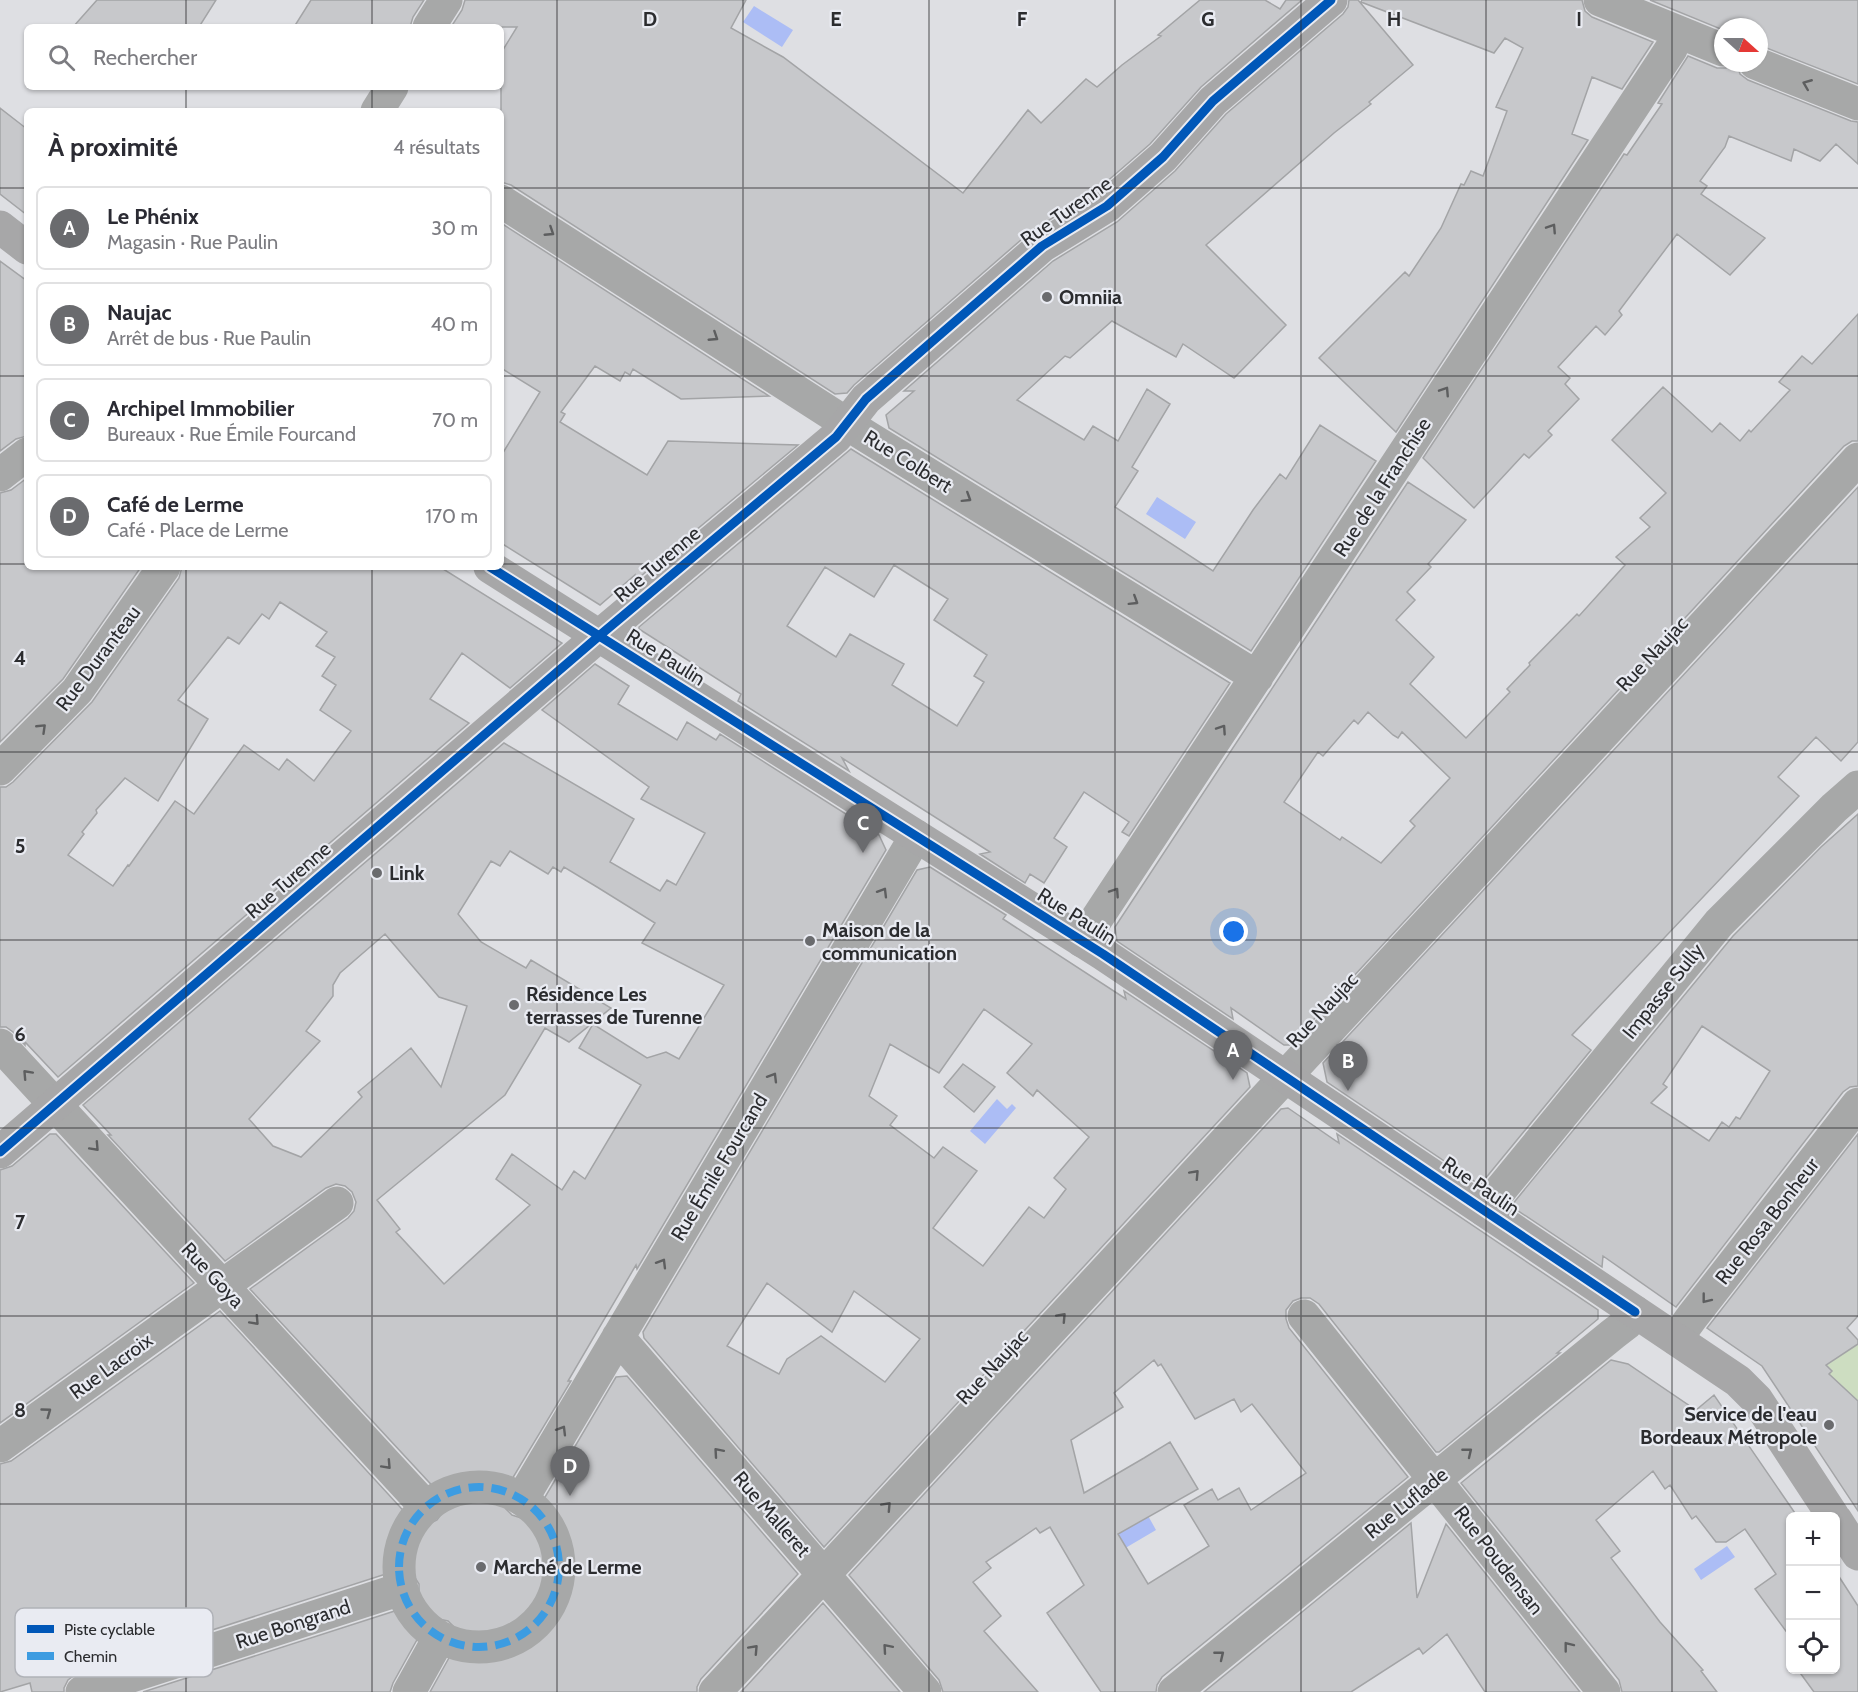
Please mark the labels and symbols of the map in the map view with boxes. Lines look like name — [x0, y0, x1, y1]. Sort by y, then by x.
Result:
text: D — [643, 7, 657, 31]
text: E — [830, 7, 842, 31]
text: F — [1017, 7, 1028, 31]
text: G — [1201, 7, 1215, 31]
text: H — [1387, 7, 1401, 31]
text: I — [1576, 7, 1582, 31]
north arrow — [1714, 18, 1768, 72]
one-way arrow — [1802, 79, 1813, 91]
street label: Rue Turenne — [1016, 171, 1116, 251]
one-way arrow — [1545, 224, 1557, 234]
one-way arrow — [544, 225, 554, 237]
place label: Omniia — [1059, 285, 1122, 309]
marker: Omniia — [1040, 290, 1054, 304]
one-way arrow — [708, 330, 719, 341]
one-way arrow — [1438, 387, 1449, 398]
street label: Rue de la Franchise — [1328, 413, 1436, 561]
street label: Rue Colbert — [860, 425, 957, 498]
one-way arrow — [961, 491, 972, 502]
street label: Rue Turenne — [609, 521, 705, 607]
one-way arrow — [1128, 593, 1138, 605]
street label: Rue Duranteau — [51, 601, 145, 715]
street label: Rue Naujac — [1611, 611, 1693, 697]
street label: Rue Paulin — [622, 623, 710, 691]
text: 4 — [14, 646, 26, 670]
one-way arrow — [34, 724, 45, 735]
one-way arrow — [1215, 725, 1227, 735]
pin: C — [844, 804, 882, 853]
text: 5 — [15, 834, 25, 858]
street label: Rue Turenne — [240, 836, 336, 924]
place label: Link — [389, 861, 425, 885]
marker: Link — [370, 866, 384, 880]
street label: Rue Paulin — [1033, 882, 1121, 950]
one-way arrow — [876, 888, 888, 898]
one-way arrow — [1107, 888, 1119, 898]
your location — [1219, 917, 1248, 946]
place label: Maison de la communication — [822, 918, 957, 965]
marker: Maison de la communication — [803, 934, 817, 948]
street label: Impasse Sully — [1617, 938, 1709, 1044]
street label: Rue Naujac — [1281, 967, 1363, 1053]
place label: Résidence Les terrasses de Turenne — [526, 982, 702, 1029]
marker: Résidence Les terrasses de Turenne — [507, 998, 521, 1012]
text: 6 — [14, 1022, 26, 1046]
pin: A — [1214, 1030, 1252, 1080]
pin: B — [1328, 1042, 1368, 1091]
one-way arrow — [24, 1071, 35, 1082]
one-way arrow — [765, 1073, 777, 1083]
street label: Rue Émile Fourcand — [666, 1089, 772, 1245]
one-way arrow — [88, 1140, 99, 1151]
street label: Rue Paulin — [1438, 1151, 1524, 1221]
street label: Rue Rosa Bonheur — [1710, 1152, 1824, 1289]
one-way arrow — [1188, 1170, 1199, 1181]
text: 7 — [15, 1210, 26, 1234]
street label: Rue Goya — [177, 1237, 250, 1313]
one-way arrow — [655, 1259, 666, 1269]
one-way arrow — [1702, 1292, 1713, 1303]
one-way arrow — [1055, 1313, 1066, 1324]
one-way arrow — [248, 1315, 259, 1325]
street label: Rue Naujac — [951, 1324, 1033, 1410]
street label: Rue Lacroix — [65, 1328, 158, 1404]
text: 8 — [14, 1398, 26, 1422]
place label: Service de l'eau Bordeaux Métropole — [1640, 1402, 1817, 1449]
one-way arrow — [41, 1408, 52, 1419]
marker: Service de l'eau Bordeaux Métropole — [1822, 1418, 1836, 1432]
one-way arrow — [555, 1426, 567, 1436]
pin: D — [550, 1446, 590, 1496]
one-way arrow — [715, 1448, 726, 1459]
one-way arrow — [1461, 1449, 1472, 1460]
one-way arrow — [380, 1458, 391, 1469]
street label: Rue Luflade — [1360, 1462, 1452, 1544]
street label: Rue Malleret — [728, 1466, 816, 1562]
street label: Rue Poudensan — [1449, 1501, 1549, 1619]
one-way arrow — [880, 1502, 891, 1513]
place label: Marché de Lerme — [493, 1555, 642, 1579]
marker: Marché de Lerme — [474, 1560, 488, 1574]
street label: Rue Bongrand — [233, 1594, 353, 1654]
legend — [15, 1608, 213, 1677]
text: Piste cyclable — [64, 1620, 155, 1639]
one-way arrow — [1564, 1642, 1575, 1653]
one-way arrow — [883, 1644, 894, 1655]
one-way arrow — [747, 1645, 758, 1656]
text: Chemin — [64, 1647, 117, 1666]
one-way arrow — [1213, 1651, 1224, 1662]

